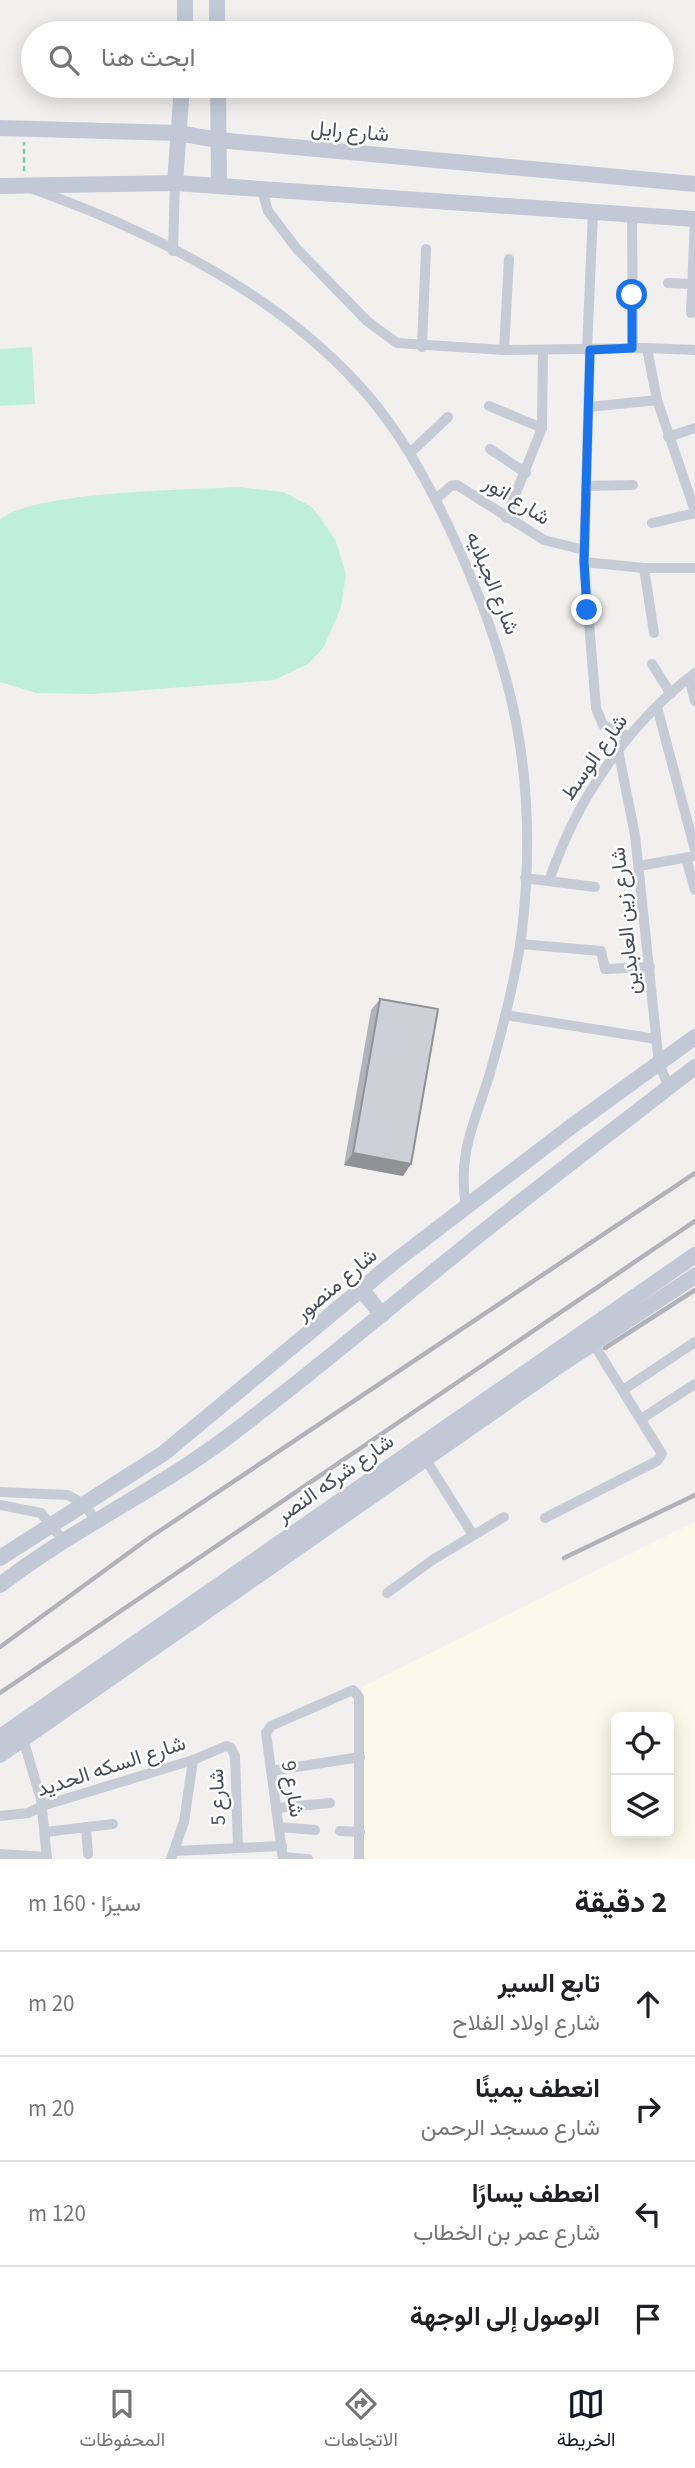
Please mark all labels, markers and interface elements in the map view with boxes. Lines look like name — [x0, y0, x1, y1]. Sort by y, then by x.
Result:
search box — [21, 21, 674, 98]
text: ابحث هنا — [101, 39, 195, 76]
icon: search — [45, 41, 83, 79]
street label: شارع رايل — [310, 113, 390, 149]
route start — [616, 279, 647, 310]
street label: شارع انور — [477, 467, 556, 532]
street label: شارع الجبلايه — [459, 527, 527, 639]
route end — [571, 594, 602, 625]
street label: شارع الوسط — [553, 708, 635, 806]
street label: شارع زين العابدين — [602, 846, 648, 996]
street label: شارع منصور — [288, 1241, 384, 1328]
street label: شارع شركه النصر — [269, 1426, 400, 1530]
map controls — [611, 1712, 674, 1838]
button: locate — [611, 1712, 674, 1775]
street label: شارع السكه الحديد — [33, 1728, 189, 1804]
street label: شارع 9 — [274, 1759, 312, 1819]
street label: شارع 5 — [201, 1768, 233, 1826]
button: layers — [611, 1775, 674, 1838]
text: 2 دقيقة — [574, 1881, 667, 1924]
text: سيرًا · 160 m — [28, 1887, 141, 1920]
text: تابع السير — [498, 1965, 600, 2002]
icon: ahead — [629, 1985, 667, 2023]
text: 20 m — [28, 1987, 75, 2020]
text: شارع اولاد الفلاح — [452, 2006, 600, 2039]
text: انعطف يمينًا — [475, 2070, 600, 2107]
icon: right — [629, 2090, 667, 2128]
text: 20 m — [28, 2092, 75, 2125]
text: شارع مسجد الرحمن — [421, 2111, 600, 2144]
text: انعطف يسارًا — [472, 2175, 600, 2212]
icon: left — [629, 2195, 667, 2233]
text: 120 m — [28, 2197, 86, 2230]
text: شارع عمر بن الخطاب — [413, 2216, 600, 2249]
text: الوصول إلى الوجهة — [410, 2298, 600, 2335]
icon: arrive — [629, 2300, 667, 2338]
tab: المحفوظات — [80, 2385, 165, 2456]
tab: الاتجاهات — [324, 2385, 398, 2456]
tab: الخريطة — [557, 2385, 616, 2456]

